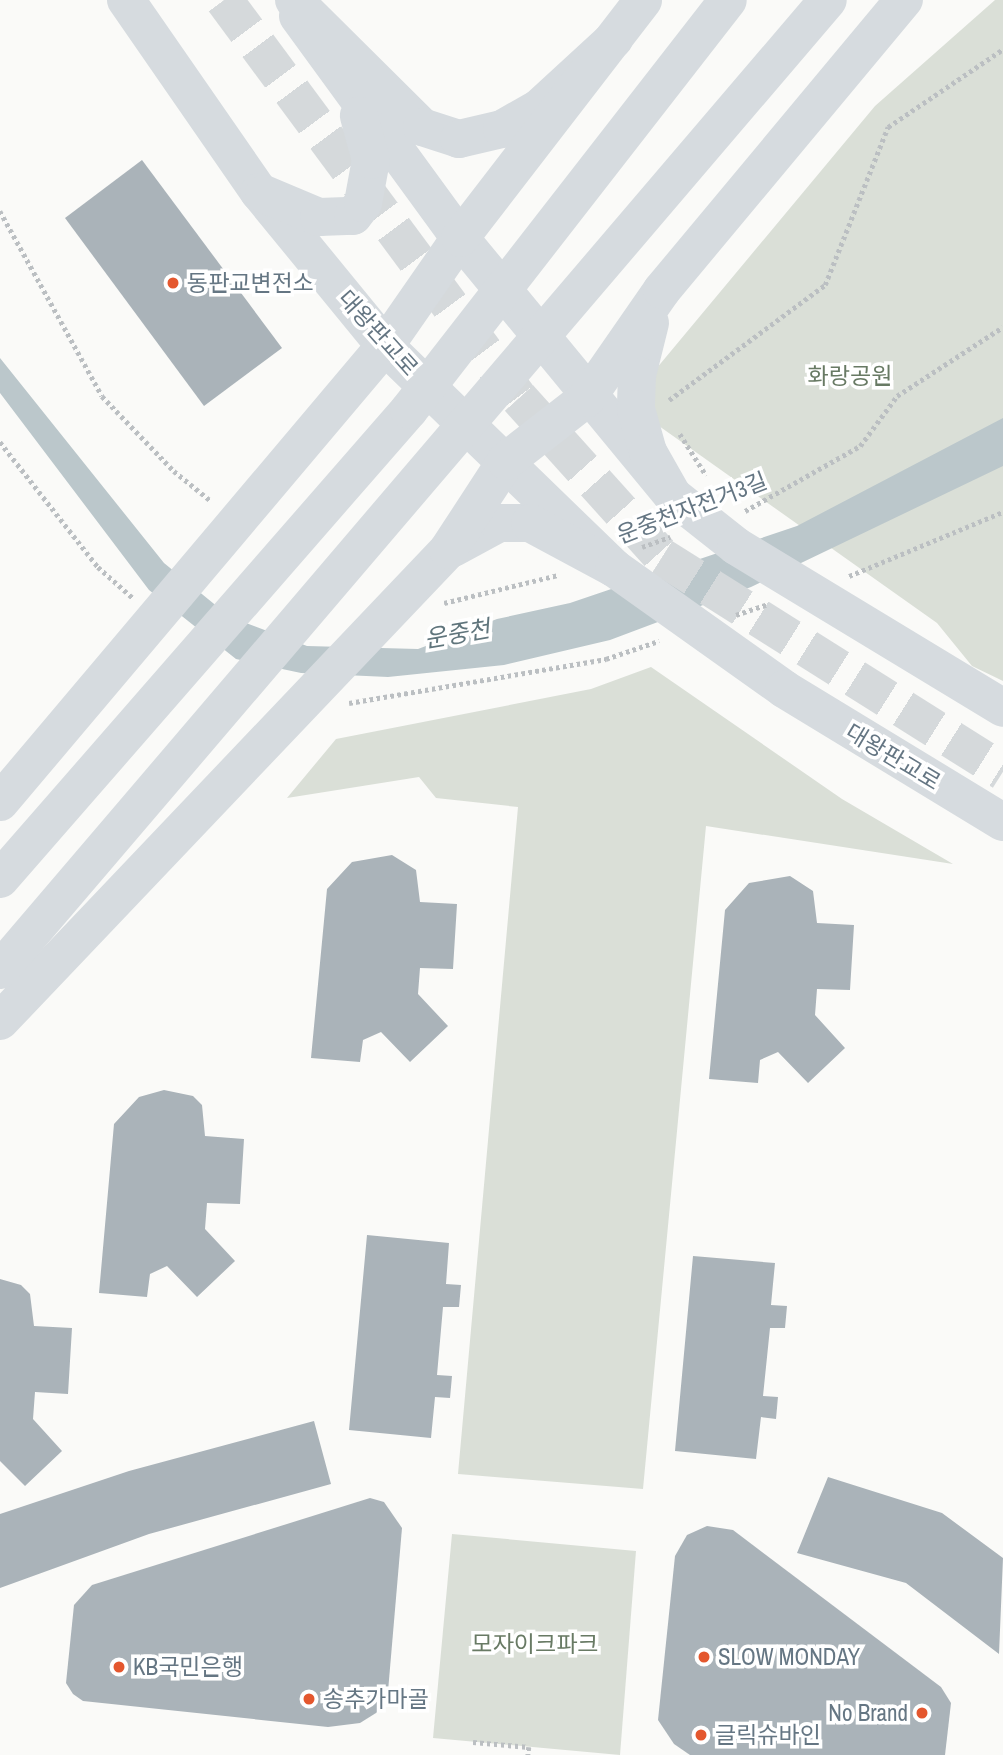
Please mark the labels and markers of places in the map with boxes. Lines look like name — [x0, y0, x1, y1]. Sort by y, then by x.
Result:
place label: 동판교변전소 — [187, 269, 314, 297]
marker: 동판교변전소 — [165, 275, 181, 291]
place label: SLOW MONDAY — [718, 1643, 860, 1671]
marker: SLOW MONDAY — [696, 1649, 712, 1665]
place label: KB국민은행 — [133, 1653, 243, 1681]
marker: KB국민은행 — [111, 1659, 127, 1675]
place label: 송추가마골 — [323, 1685, 429, 1713]
marker: 송추가마골 — [301, 1691, 317, 1707]
place label: No Brand — [828, 1699, 908, 1727]
marker: No Brand — [914, 1705, 930, 1721]
place label: 글릭슈바인 — [715, 1721, 821, 1749]
marker: 글릭슈바인 — [693, 1727, 709, 1743]

